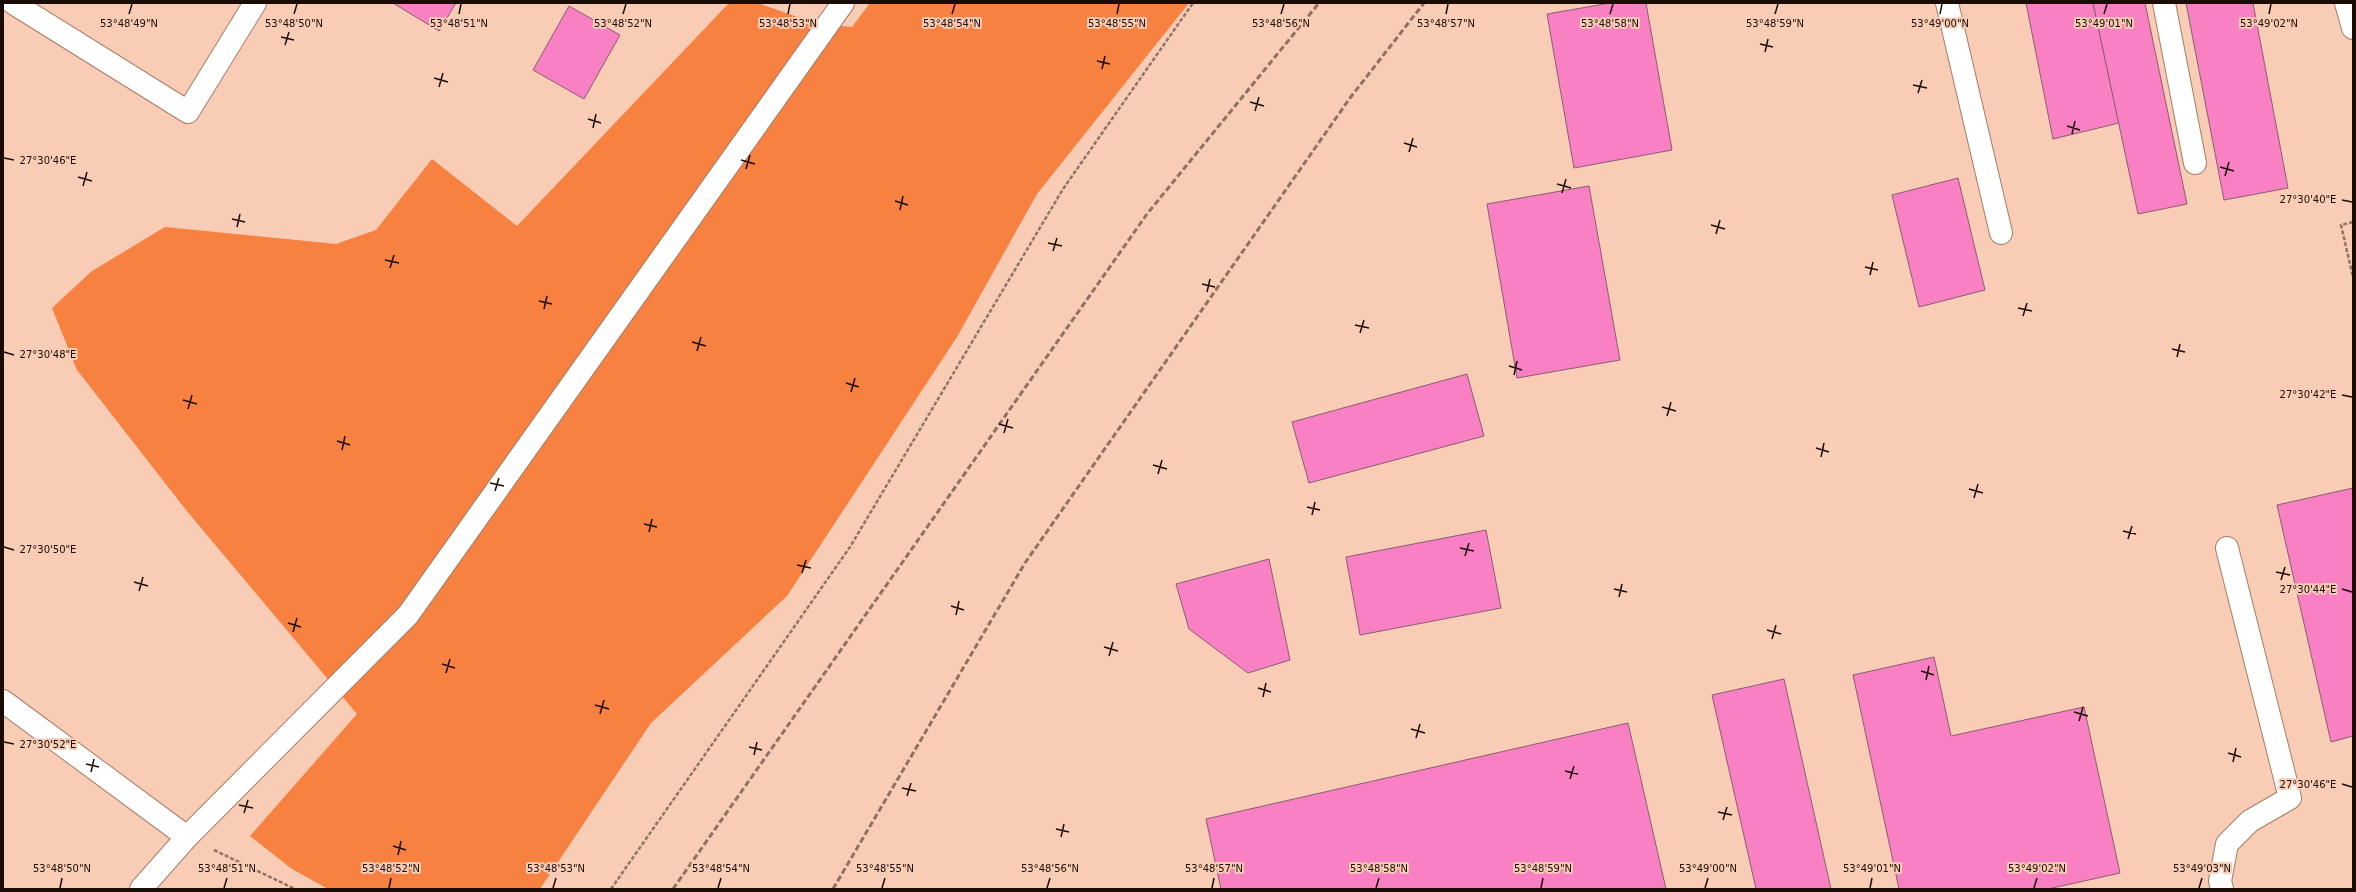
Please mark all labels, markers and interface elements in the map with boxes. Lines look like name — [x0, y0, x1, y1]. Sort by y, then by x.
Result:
text: 53°48'49"N — [100, 18, 158, 29]
text: 53°48'50"N — [265, 18, 323, 29]
text: 53°48'51"N — [430, 18, 488, 29]
text: 53°48'52"N — [594, 18, 652, 29]
text: 53°48'53"N — [759, 18, 817, 29]
text: 53°48'54"N — [923, 18, 981, 29]
text: 53°48'55"N — [1088, 18, 1146, 29]
text: 53°48'56"N — [1252, 18, 1310, 29]
text: 53°48'57"N — [1417, 18, 1475, 29]
text: 53°48'58"N — [1581, 18, 1639, 29]
text: 53°48'59"N — [1746, 18, 1804, 29]
text: 53°49'00"N — [1911, 18, 1969, 29]
text: 53°49'01"N — [2075, 18, 2133, 29]
text: 53°49'02"N — [2240, 18, 2298, 29]
text: 27°30'46"E — [20, 155, 76, 166]
text: 27°30'40"E — [2280, 194, 2336, 205]
text: 27°30'48"E — [20, 349, 76, 360]
text: 27°30'42"E — [2280, 389, 2336, 400]
text: 27°30'50"E — [20, 544, 76, 555]
text: 27°30'44"E — [2280, 584, 2336, 595]
text: 27°30'52"E — [20, 739, 76, 750]
text: 27°30'46"E — [2280, 779, 2336, 790]
text: 53°48'50"N — [33, 863, 91, 874]
text: 53°48'51"N — [198, 863, 256, 874]
text: 53°48'52"N — [362, 863, 420, 874]
text: 53°48'53"N — [527, 863, 585, 874]
text: 53°48'54"N — [692, 863, 750, 874]
text: 53°48'55"N — [856, 863, 914, 874]
text: 53°48'56"N — [1021, 863, 1079, 874]
text: 53°48'57"N — [1185, 863, 1243, 874]
text: 53°48'58"N — [1350, 863, 1408, 874]
text: 53°48'59"N — [1514, 863, 1572, 874]
text: 53°49'00"N — [1679, 863, 1737, 874]
text: 53°49'01"N — [1843, 863, 1901, 874]
text: 53°49'02"N — [2008, 863, 2066, 874]
text: 53°49'03"N — [2173, 863, 2231, 874]

